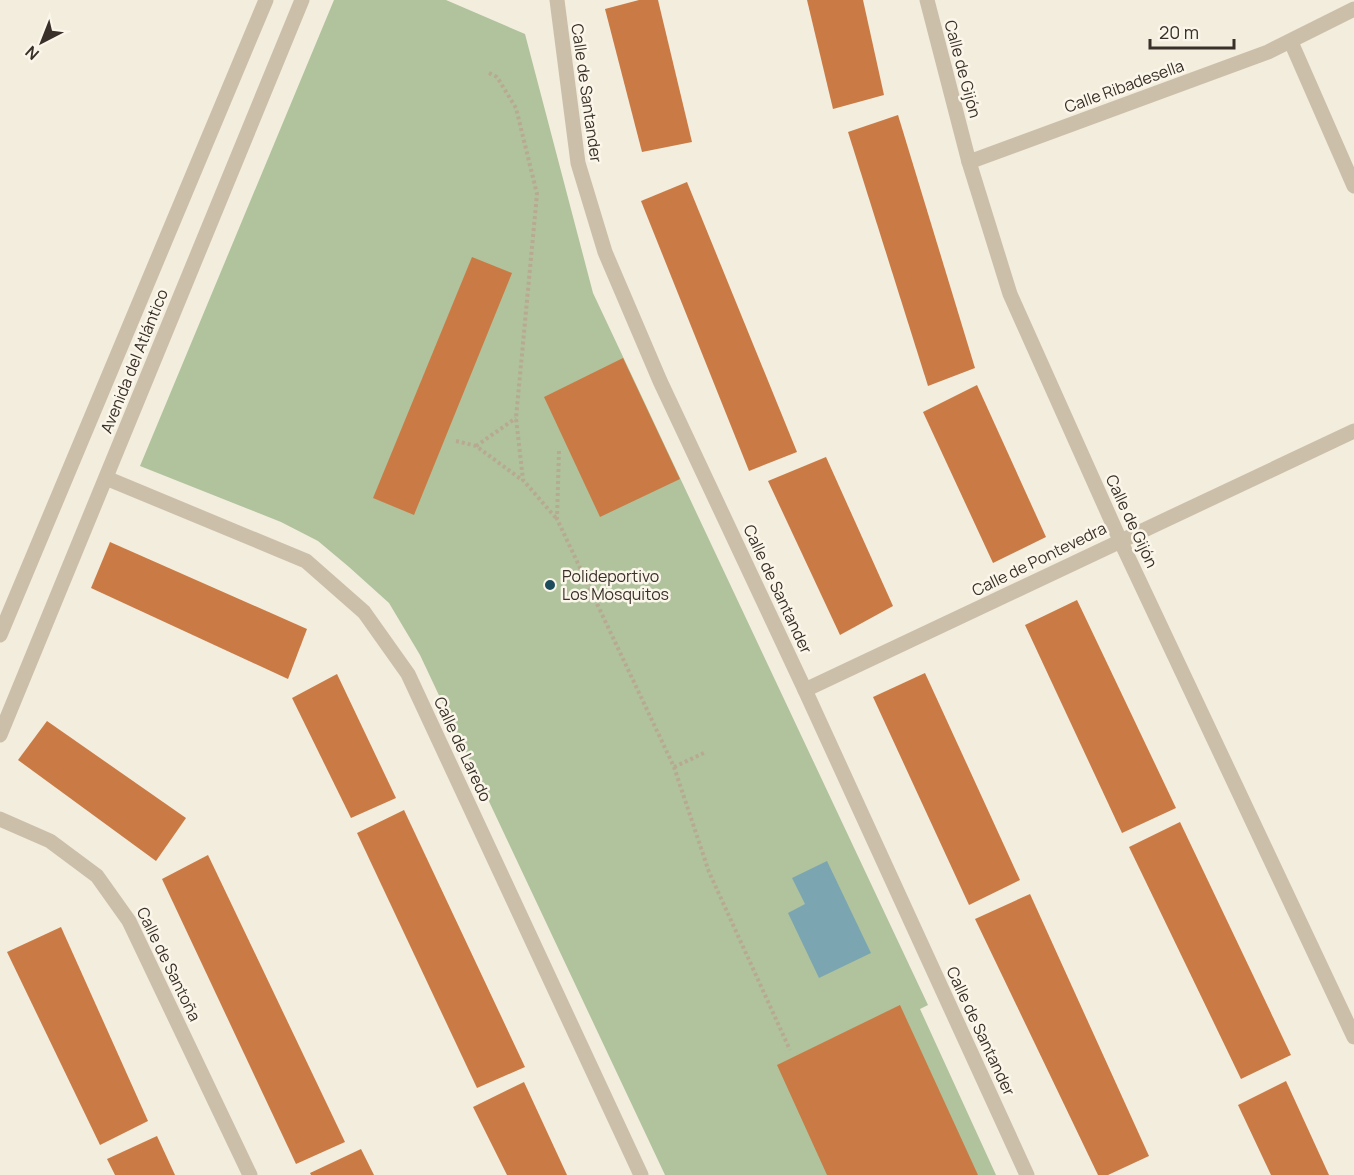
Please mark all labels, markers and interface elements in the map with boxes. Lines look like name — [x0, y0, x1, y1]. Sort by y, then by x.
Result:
north arrow — [12, 12, 72, 72]
scale bar — [1150, 12, 1234, 50]
street label: Calle de Gijón — [939, 18, 987, 120]
text: 20 m — [1159, 20, 1199, 44]
street label: Calle de Santander — [566, 22, 608, 164]
text: N — [20, 41, 44, 65]
street label: Calle Ribadesella — [1061, 54, 1187, 118]
street label: Avenida del Atlántico — [95, 286, 173, 436]
street label: Calle de Gijón — [1101, 471, 1163, 571]
street label: Calle de Pontevedra — [968, 517, 1110, 601]
street label: Calle de Santander — [738, 521, 818, 657]
place label: Polideportivo Los Mosquitos — [562, 565, 669, 605]
marker: Polideportivo Los Mosquitos — [543, 578, 557, 592]
street label: Calle de Laredo — [429, 693, 497, 805]
street label: Calle de Santoña — [132, 903, 206, 1025]
street label: Calle de Santander — [941, 963, 1021, 1099]

